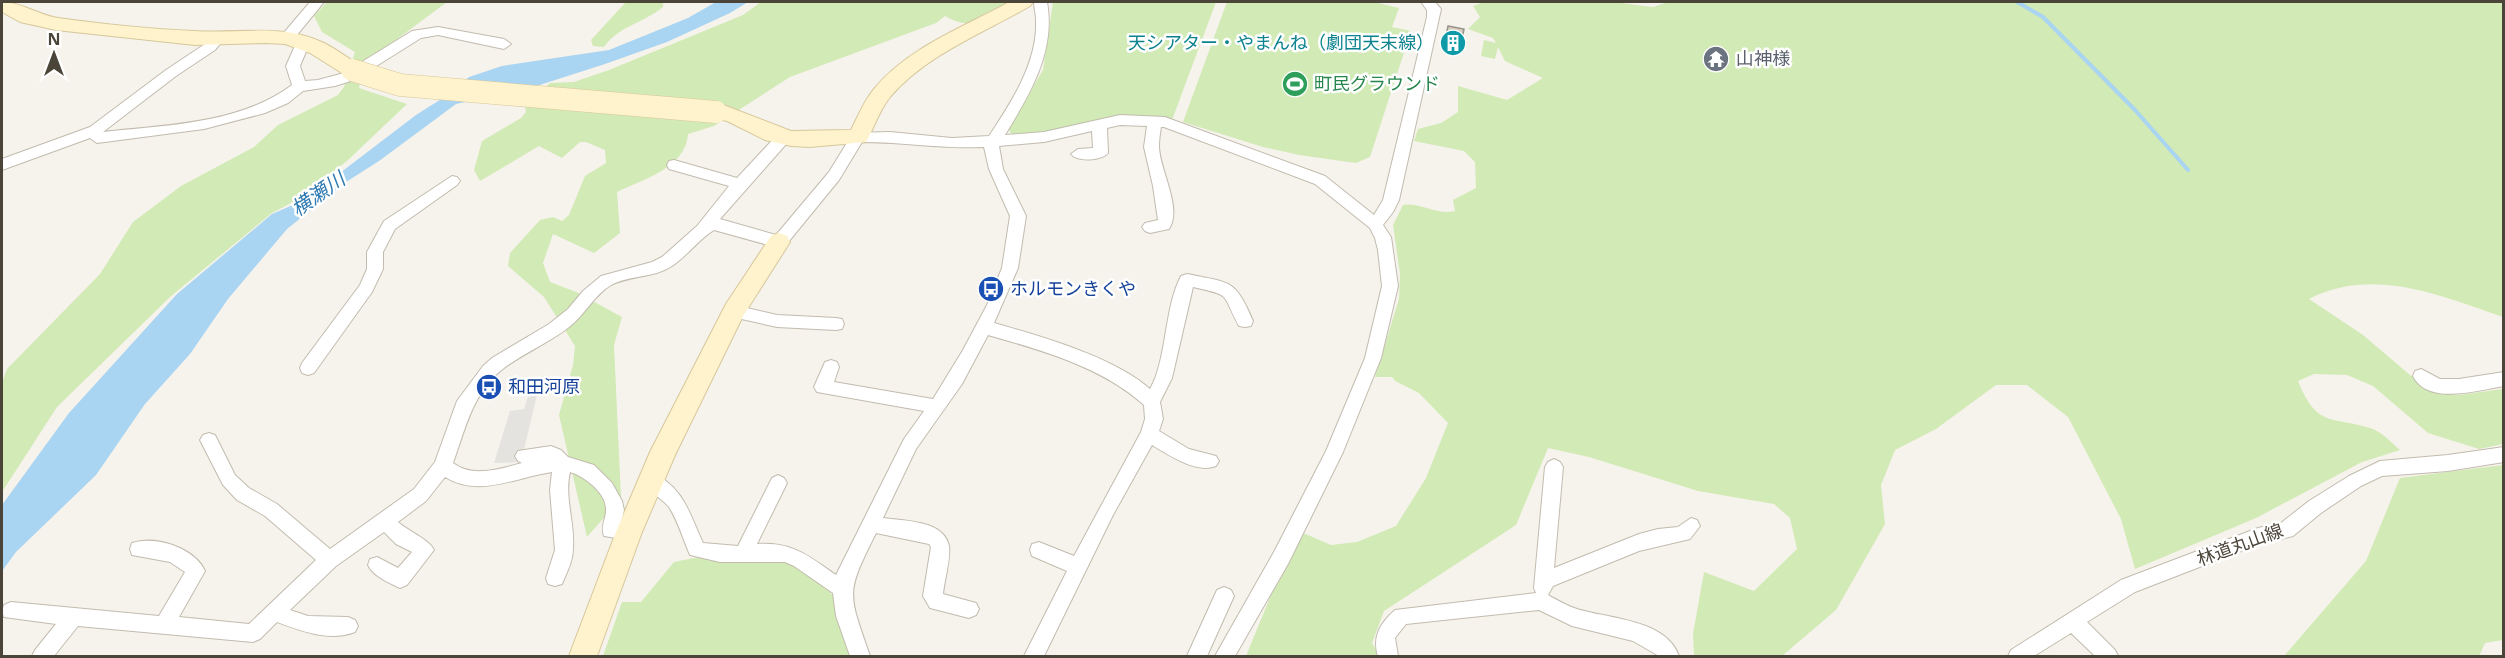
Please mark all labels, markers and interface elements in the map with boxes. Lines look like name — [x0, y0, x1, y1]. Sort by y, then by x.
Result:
north arrow — [24, 24, 84, 84]
text: N — [47, 28, 61, 50]
building icon: 天シアター・やまんね（劇団天末線） — [1438, 28, 1468, 58]
place label: 天シアター・やまんね（劇団天末線） — [1128, 30, 1434, 54]
temple icon: 山神様 — [1701, 44, 1731, 74]
place label: 山神様 — [1736, 46, 1790, 70]
sports icon: 町民グラウンド — [1280, 69, 1310, 99]
place label: 町民グラウンド — [1314, 71, 1440, 95]
water label: 横瀬川 — [285, 164, 352, 222]
bus stop icon: ホルモンきくや — [976, 274, 1006, 304]
place label: ホルモンきくや — [1010, 276, 1136, 300]
bus stop icon: 和田河原 — [474, 372, 504, 402]
place label: 和田河原 — [508, 374, 580, 398]
street label: 林道丸山線 — [2193, 517, 2286, 571]

